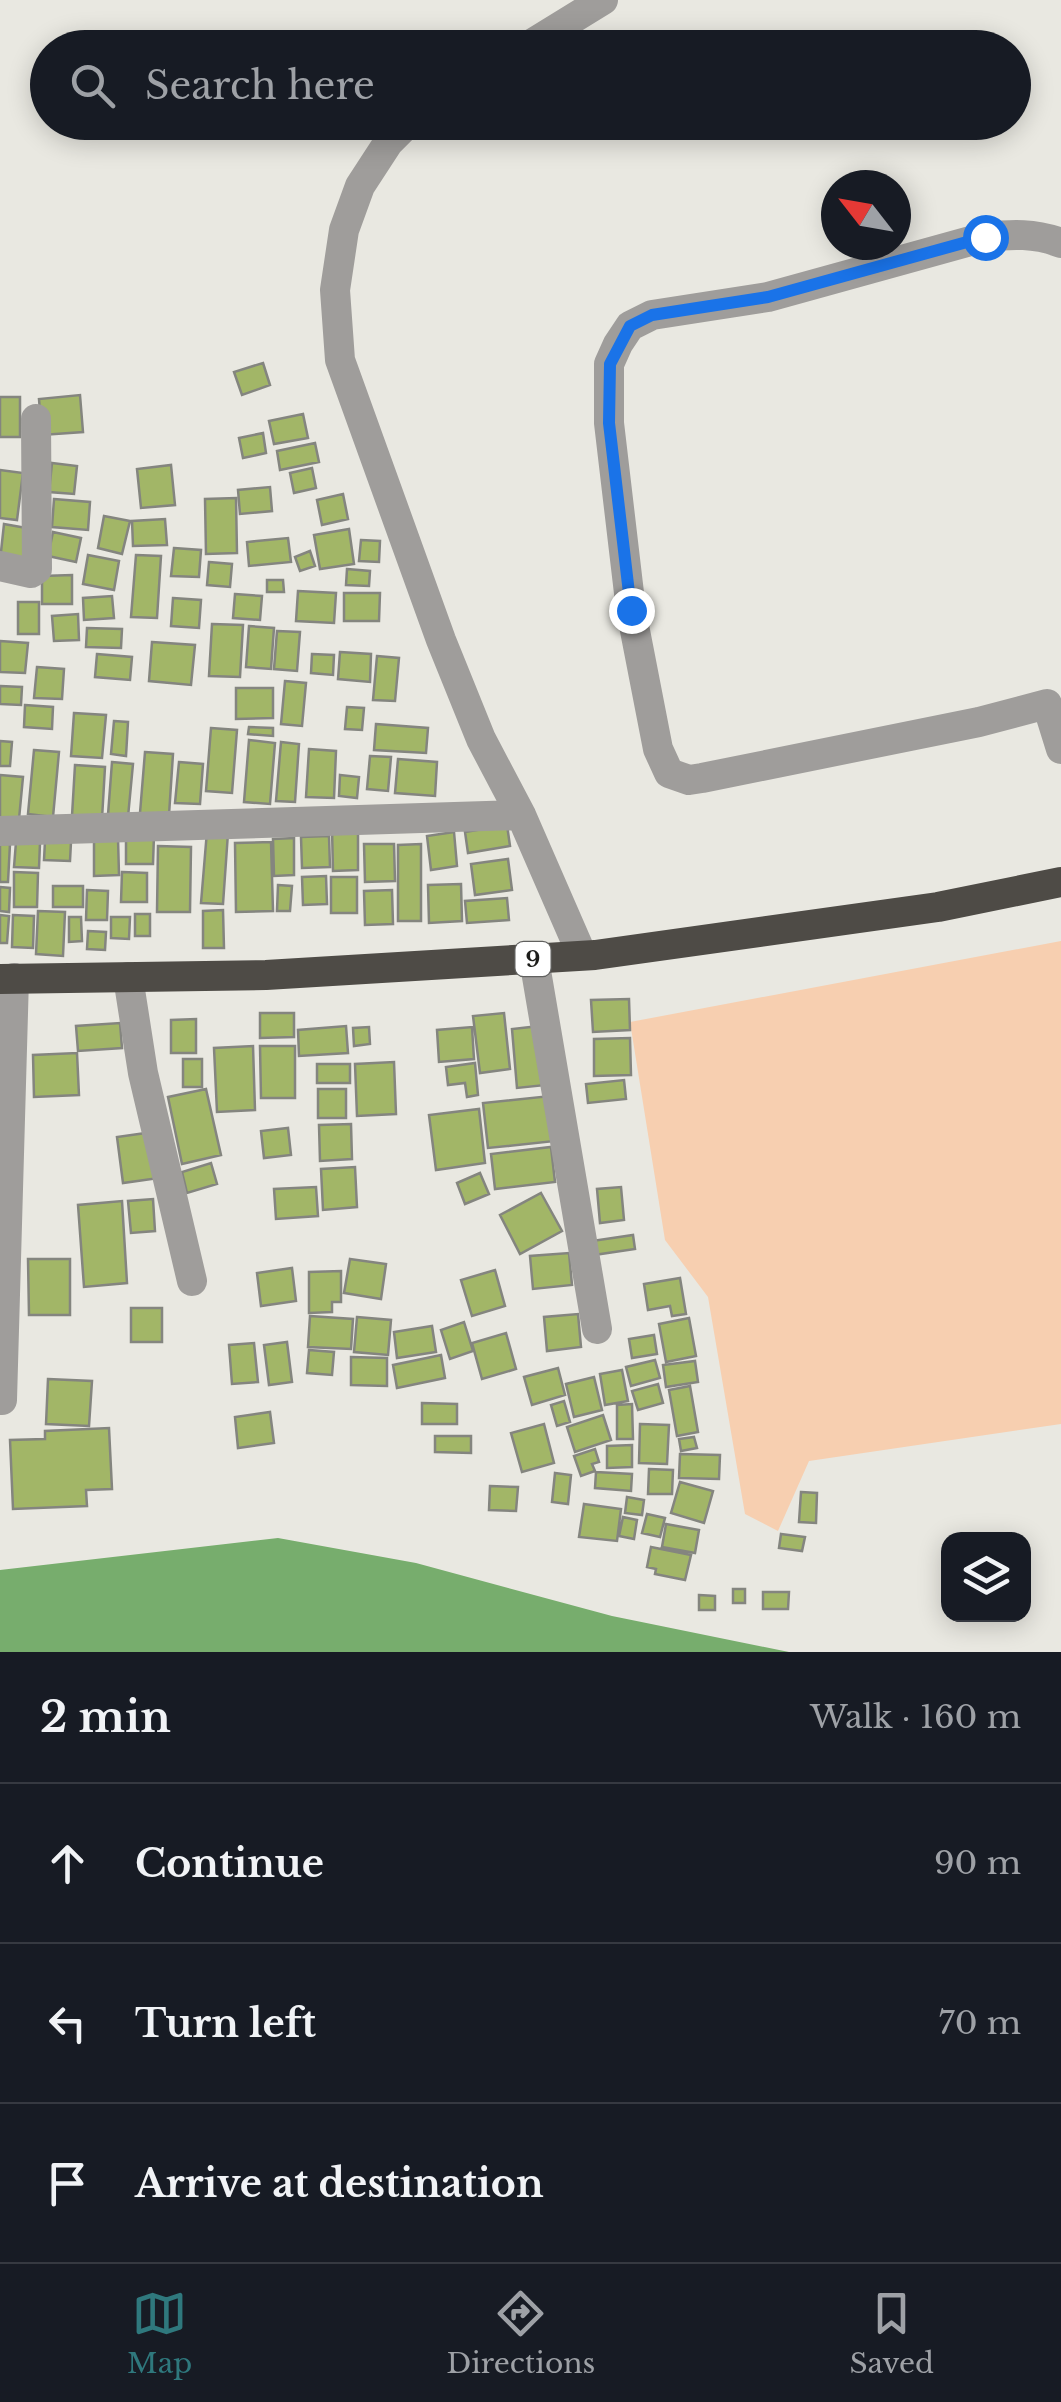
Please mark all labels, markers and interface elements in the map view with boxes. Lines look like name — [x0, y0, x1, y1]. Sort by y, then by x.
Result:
search box — [30, 30, 1031, 140]
icon: search — [65, 58, 120, 113]
text: Search here — [145, 62, 375, 109]
north arrow — [821, 170, 911, 260]
route start — [963, 215, 1009, 261]
route end — [609, 588, 655, 634]
road number: 9 — [516, 942, 550, 976]
map controls — [941, 1532, 1031, 1622]
button: layers — [941, 1532, 1031, 1622]
text: 2 min — [40, 1691, 171, 1743]
text: Walk · 160 m — [810, 1697, 1021, 1737]
icon: ahead — [40, 1836, 95, 1891]
text: Continue — [135, 1840, 324, 1887]
text: 90 m — [934, 1843, 1021, 1883]
icon: left — [40, 1996, 95, 2051]
text: Turn left — [135, 2000, 316, 2047]
text: 70 m — [939, 2003, 1021, 2043]
icon: arrive — [40, 2156, 95, 2211]
text: Arrive at destination — [135, 2160, 544, 2207]
tab: Map — [127, 2286, 192, 2381]
tab: Directions — [446, 2286, 595, 2381]
tab: Saved — [849, 2286, 934, 2381]

